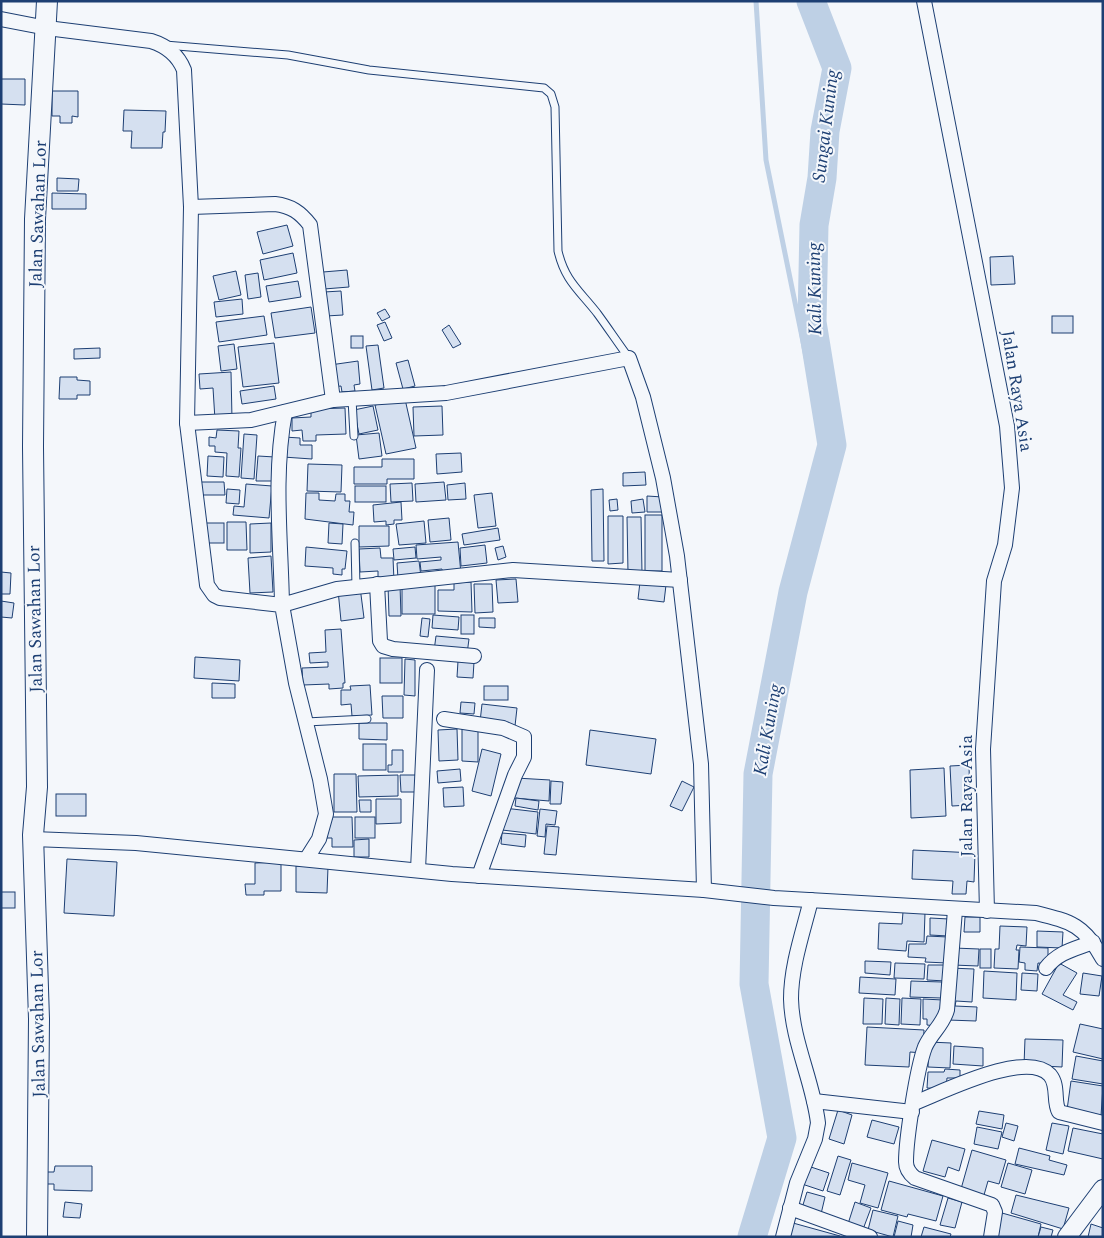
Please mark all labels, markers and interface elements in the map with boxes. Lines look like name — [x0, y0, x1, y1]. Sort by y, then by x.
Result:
water label: Sungai Kuning — [805, 68, 847, 184]
street label: Jalan Sawahan Lor — [22, 140, 54, 288]
water label: Kali Kuning — [800, 242, 830, 336]
street label: Jalan Raya Asia — [994, 328, 1040, 454]
street label: Jalan Sawahan Lor — [20, 545, 50, 693]
water label: Kali Kuning — [746, 681, 790, 778]
street label: Jalan Raya Asia — [953, 735, 980, 857]
street label: Jalan Sawahan Lor — [23, 950, 53, 1098]

